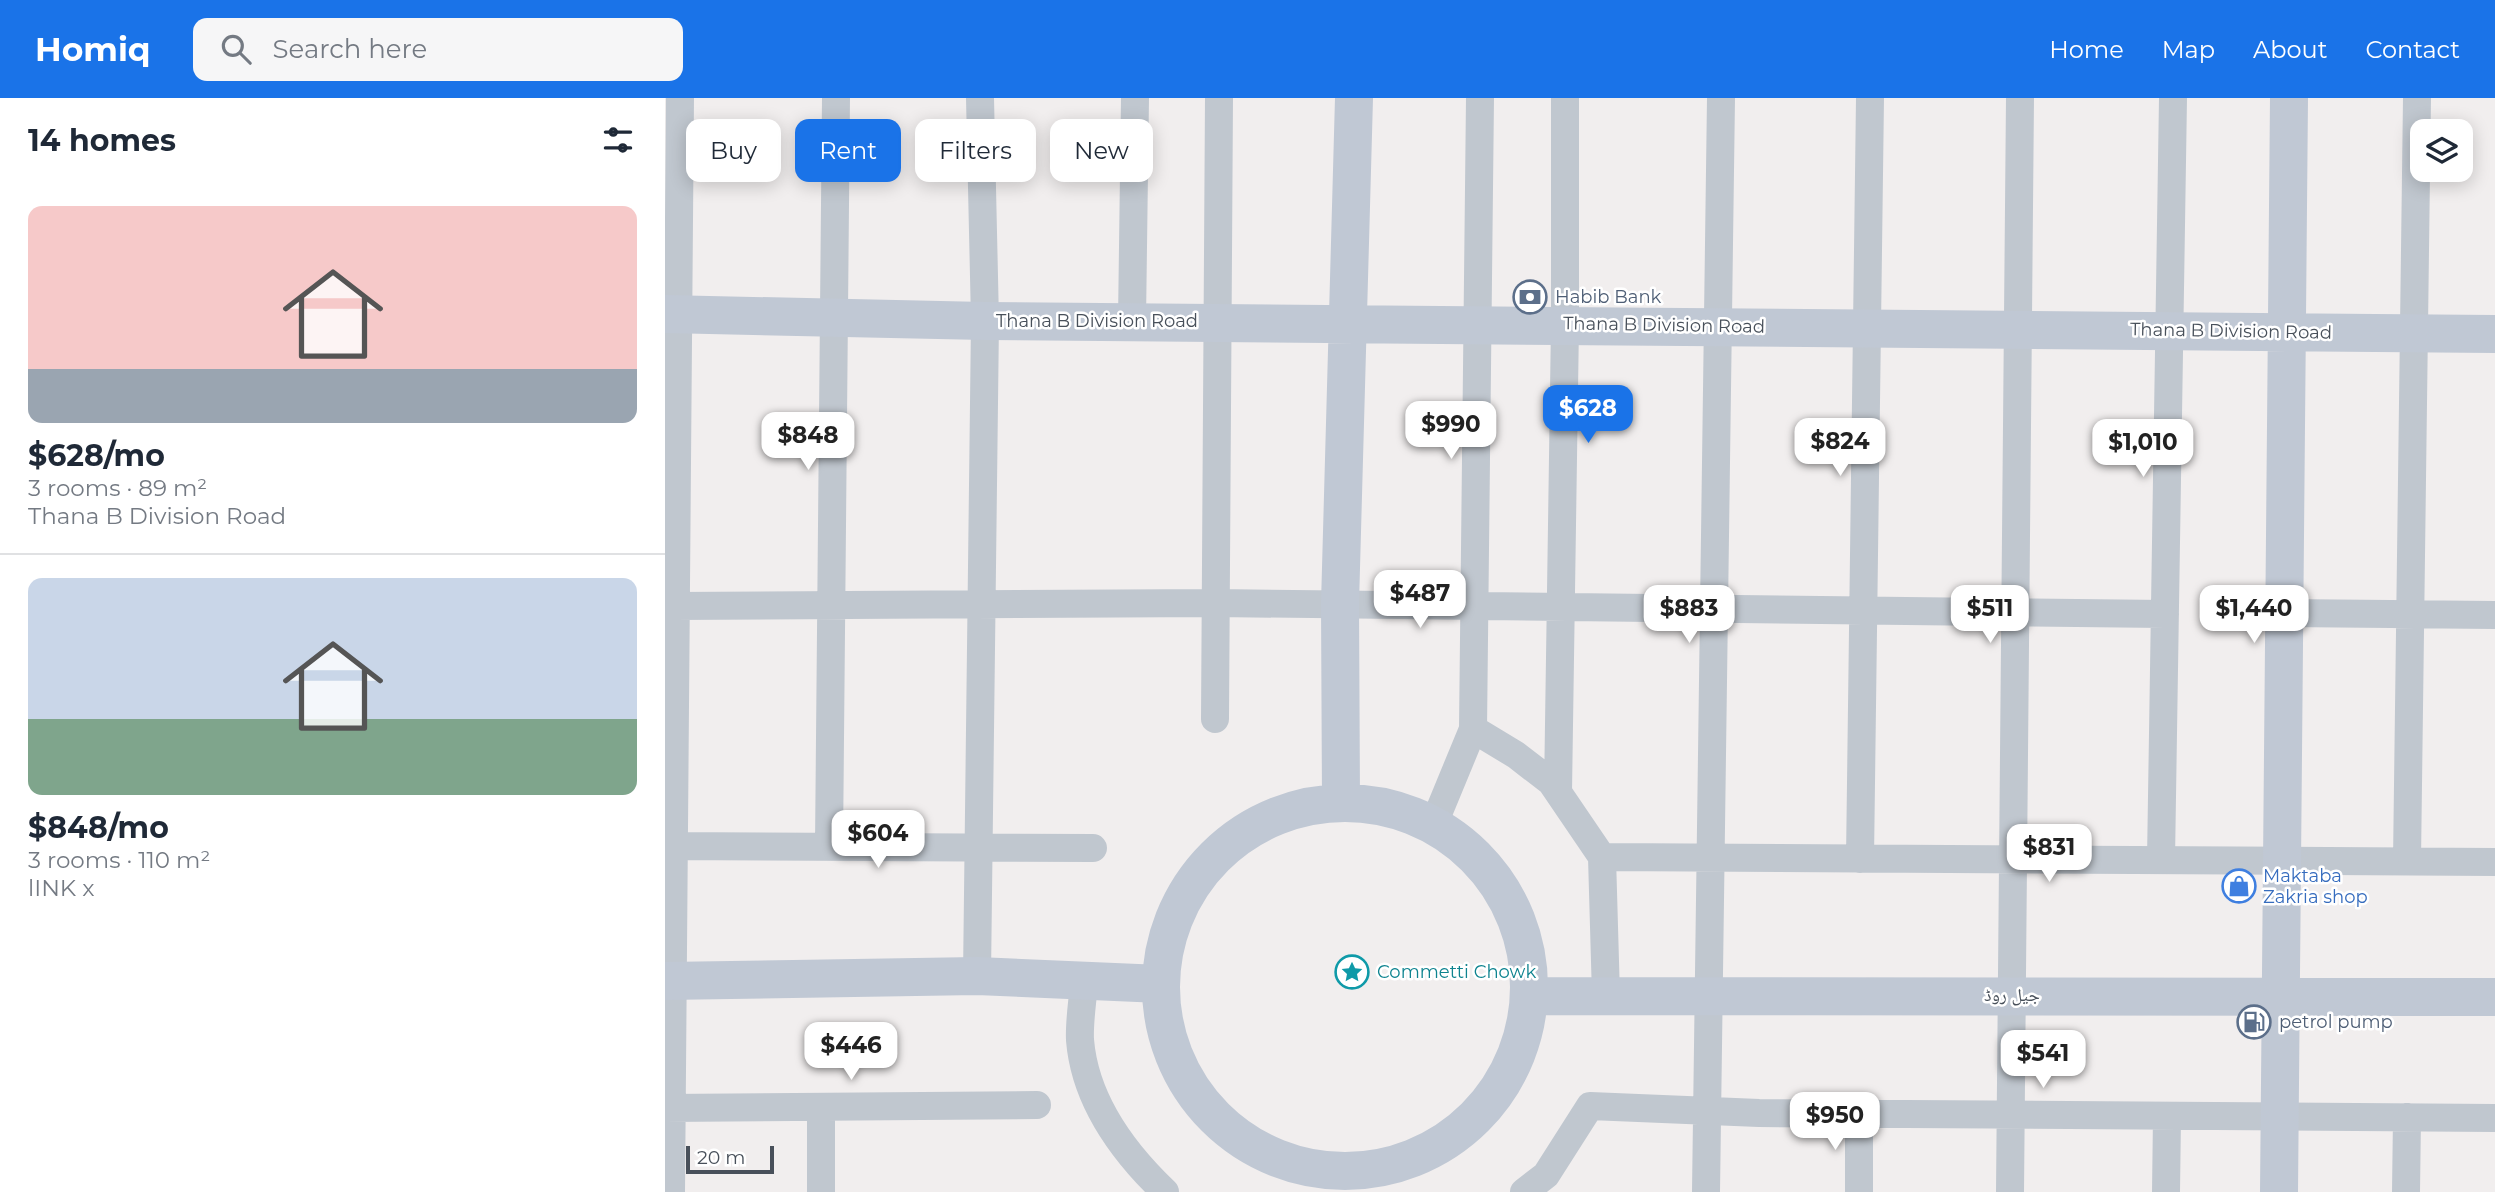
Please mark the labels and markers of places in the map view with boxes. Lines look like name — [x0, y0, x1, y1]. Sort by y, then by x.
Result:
bank icon: Habib Bank — [1511, 278, 1549, 316]
place label: Habib Bank — [1555, 286, 1662, 308]
pin: $628 — [1547, 386, 1629, 445]
pin: $990 — [1410, 402, 1492, 461]
pin: $848 — [767, 412, 849, 472]
pin: $824 — [1799, 418, 1881, 478]
pin: $1,010 — [2086, 420, 2200, 479]
pin: $487 — [1379, 570, 1461, 630]
pin: $883 — [1648, 586, 1730, 645]
pin: $511 — [1949, 586, 2031, 645]
pin: $1,440 — [2197, 586, 2311, 645]
pin: $604 — [837, 810, 919, 870]
pin: $831 — [2008, 824, 2090, 884]
place label: Maktaba Zakria shop — [2263, 865, 2368, 908]
shop icon: Maktaba Zakria shop — [2220, 867, 2258, 905]
place icon: Commetti Chowk — [1333, 953, 1371, 991]
place label: Commetti Chowk — [1377, 961, 1536, 983]
fuel station icon: petrol pump — [2235, 1003, 2273, 1041]
place label: petrol pump — [2279, 1011, 2393, 1033]
pin: $446 — [810, 1023, 892, 1082]
pin: $541 — [2002, 1030, 2084, 1090]
pin: $950 — [1794, 1093, 1876, 1152]

